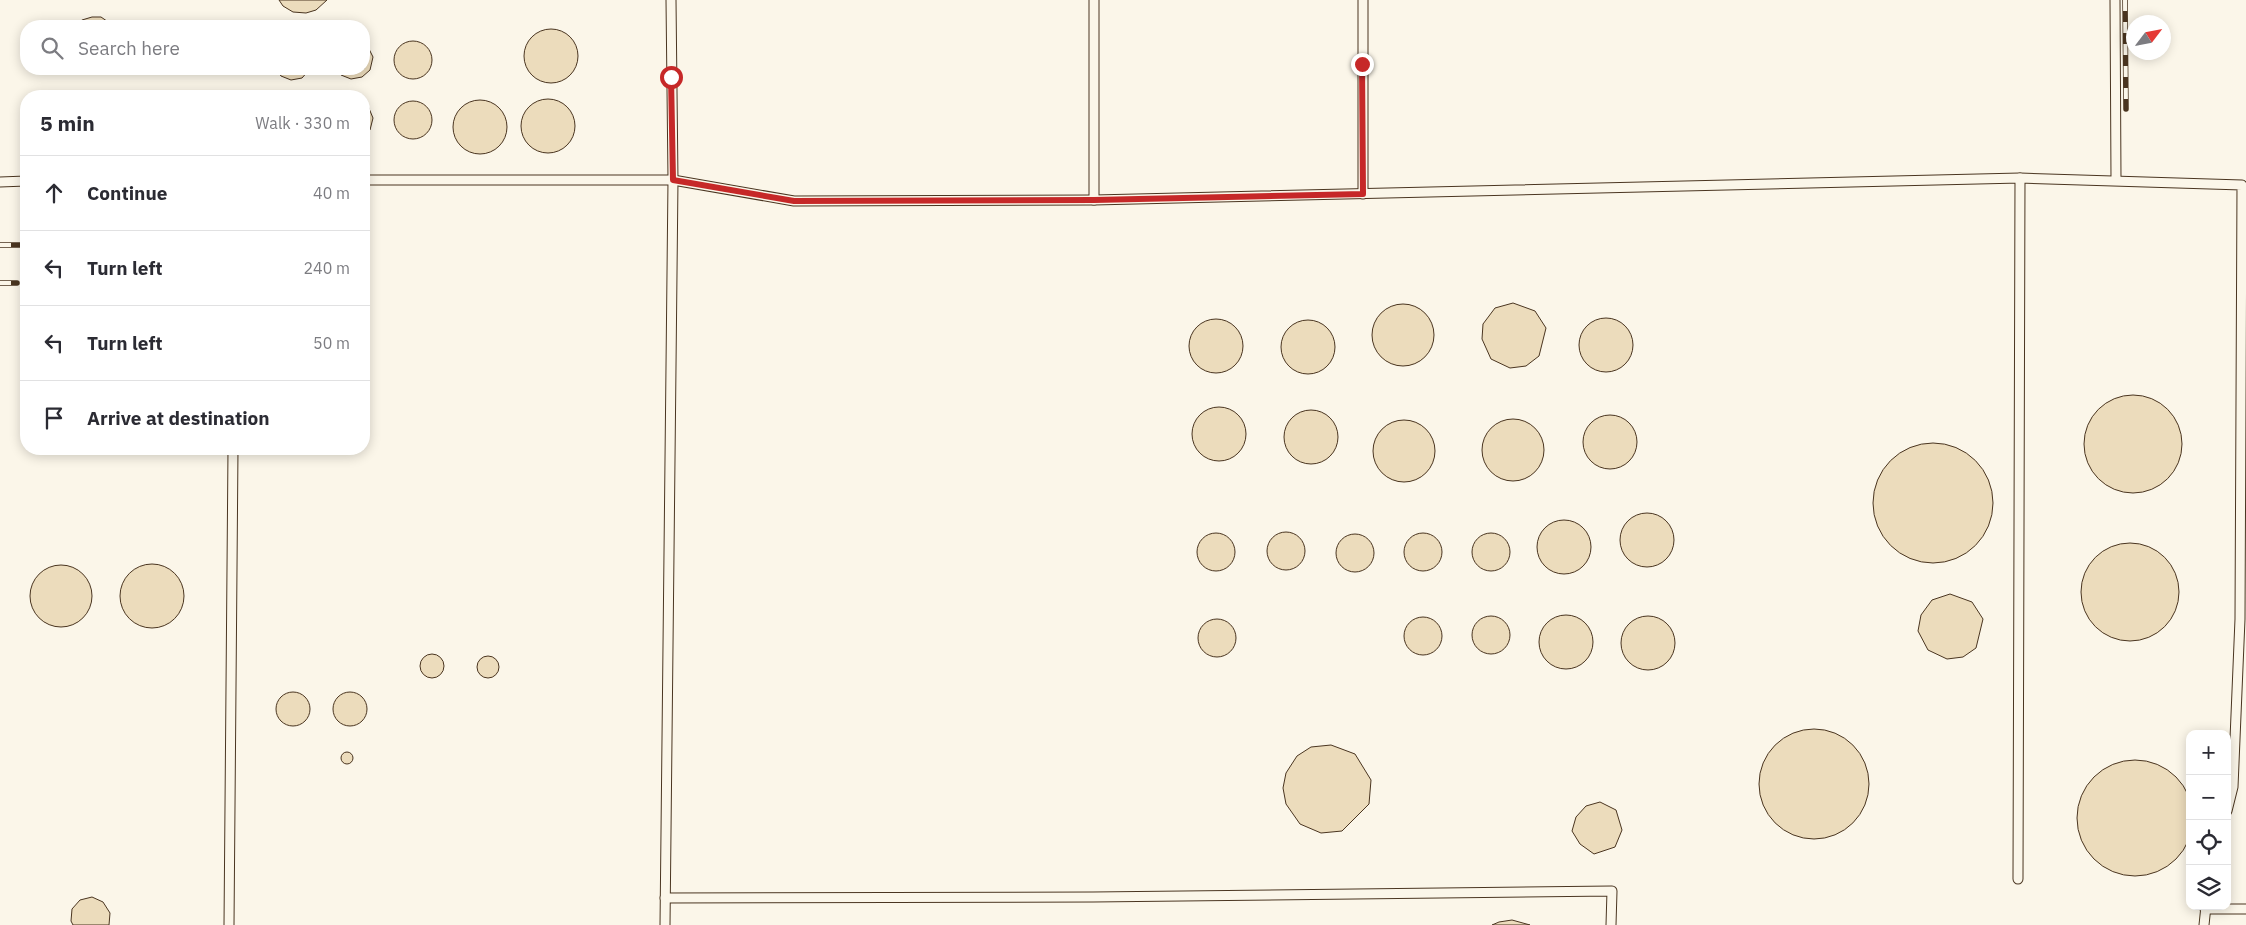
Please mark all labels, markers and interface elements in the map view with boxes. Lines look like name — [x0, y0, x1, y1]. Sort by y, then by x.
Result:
north arrow — [2126, 15, 2171, 60]
search box — [20, 20, 370, 75]
icon: search — [38, 34, 66, 62]
text: Search here — [78, 36, 180, 60]
route end — [1351, 53, 1374, 76]
route start — [660, 66, 683, 89]
text: 5 min — [40, 109, 95, 137]
text: Walk · 330 m — [255, 113, 350, 133]
icon: ahead — [40, 179, 68, 207]
text: Continue — [87, 181, 167, 205]
text: 40 m — [313, 183, 350, 203]
icon: left — [40, 254, 68, 282]
text: Turn left — [87, 256, 163, 280]
text: 240 m — [303, 258, 350, 278]
icon: left — [40, 329, 68, 357]
text: Turn left — [87, 331, 163, 355]
text: 50 m — [313, 333, 350, 353]
icon: arrive — [40, 404, 68, 432]
text: Arrive at destination — [87, 406, 270, 430]
map controls — [2186, 730, 2231, 910]
button: + — [2186, 730, 2231, 775]
button: − — [2186, 775, 2231, 820]
button: locate — [2186, 820, 2231, 865]
button: layers — [2186, 865, 2231, 910]

